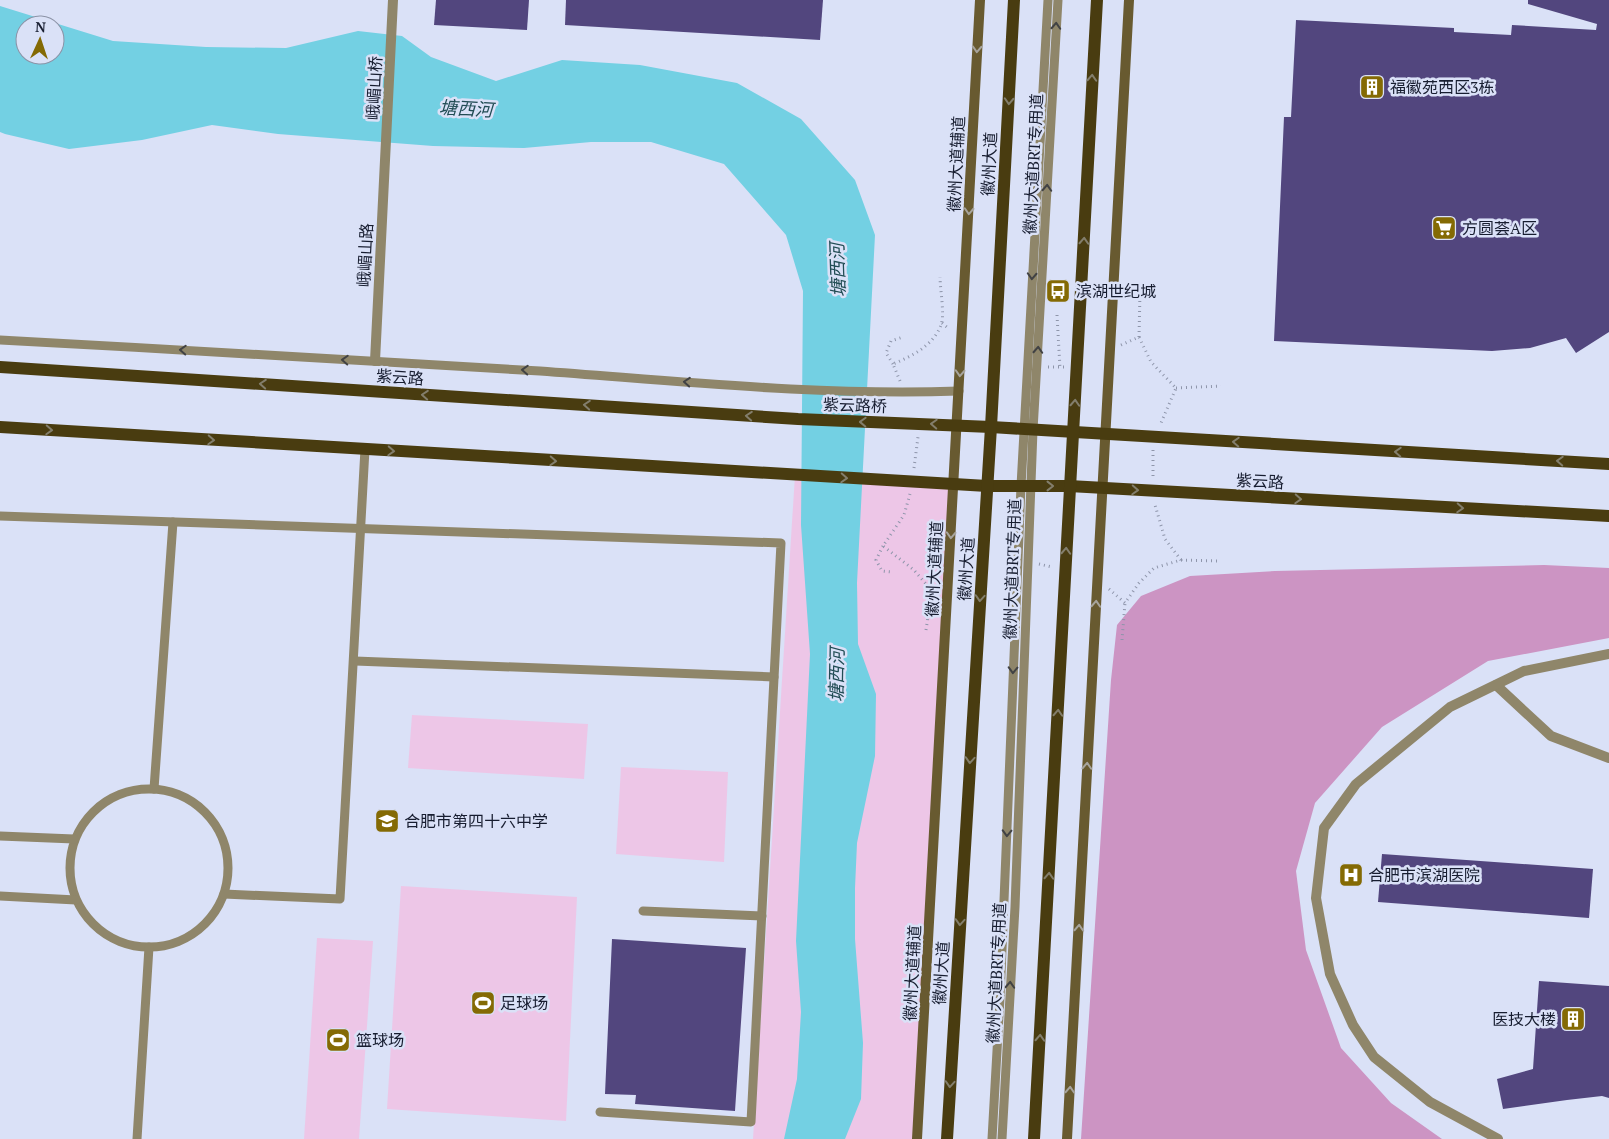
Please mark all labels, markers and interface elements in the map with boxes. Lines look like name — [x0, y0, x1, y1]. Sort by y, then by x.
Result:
north arrow — [15, 15, 65, 65]
text: N — [35, 17, 47, 36]
one-way arrow — [1051, 22, 1062, 30]
one-way arrow — [972, 45, 983, 53]
street label: 峨嵋山桥 — [361, 55, 387, 121]
one-way arrow — [1087, 74, 1098, 82]
building icon: 福徽苑西区3栋 — [1359, 74, 1385, 100]
place label: 福徽苑西区3栋 — [1390, 76, 1495, 98]
street label: 徽州大道BRT专用道 — [1018, 93, 1048, 235]
water label: 塘西河 — [438, 95, 497, 122]
one-way arrow — [1003, 97, 1014, 105]
street label: 徽州大道辅道 — [943, 115, 969, 213]
street label: 徽州大道 — [976, 131, 1002, 197]
one-way arrow — [1041, 184, 1052, 192]
one-way arrow — [963, 207, 974, 215]
supermarket icon: 方圆荟A区 — [1431, 215, 1457, 241]
place label: 方圆荟A区 — [1462, 217, 1537, 239]
street label: 峨嵋山路 — [352, 222, 378, 288]
one-way arrow — [1078, 236, 1089, 244]
water label: 塘西河 — [824, 240, 850, 297]
one-way arrow — [1027, 272, 1038, 280]
bus stop icon: 滨湖世纪城 — [1045, 278, 1071, 304]
place label: 滨湖世纪城 — [1076, 280, 1156, 302]
one-way arrow — [178, 345, 186, 356]
one-way arrow — [1032, 346, 1043, 354]
one-way arrow — [341, 354, 349, 365]
street label: 紫云路 — [375, 364, 425, 390]
one-way arrow — [520, 365, 528, 376]
one-way arrow — [954, 369, 965, 377]
one-way arrow — [682, 376, 690, 387]
one-way arrow — [258, 379, 266, 390]
one-way arrow — [421, 389, 429, 400]
street label: 紫云路桥 — [823, 393, 887, 417]
one-way arrow — [1069, 399, 1080, 407]
one-way arrow — [583, 400, 591, 411]
one-way arrow — [745, 411, 753, 422]
one-way arrow — [859, 416, 867, 427]
one-way arrow — [930, 419, 938, 430]
one-way arrow — [45, 425, 53, 436]
one-way arrow — [207, 435, 215, 446]
one-way arrow — [1232, 437, 1240, 448]
one-way arrow — [387, 445, 395, 456]
one-way arrow — [1394, 446, 1402, 457]
one-way arrow — [549, 455, 557, 466]
one-way arrow — [1556, 455, 1564, 466]
street label: 紫云路 — [1235, 469, 1285, 493]
one-way arrow — [840, 472, 848, 483]
one-way arrow — [1046, 481, 1054, 491]
one-way arrow — [1132, 484, 1140, 495]
one-way arrow — [1294, 493, 1302, 504]
street label: 徽州大道BRT专用道 — [999, 498, 1025, 640]
one-way arrow — [1456, 502, 1464, 513]
street label: 徽州大道辅道 — [921, 520, 947, 618]
one-way arrow — [946, 532, 957, 540]
street label: 徽州大道 — [953, 536, 979, 602]
one-way arrow — [1061, 547, 1072, 555]
one-way arrow — [975, 594, 986, 602]
one-way arrow — [1091, 599, 1102, 607]
water label: 塘西河 — [824, 645, 849, 702]
one-way arrow — [1008, 666, 1019, 674]
one-way arrow — [1052, 709, 1063, 717]
one-way arrow — [965, 756, 976, 764]
one-way arrow — [1082, 762, 1093, 770]
school or university icon: 合肥市第四十六中学 — [374, 808, 400, 834]
place label: 合肥市第四十六中学 — [404, 810, 548, 832]
one-way arrow — [1002, 829, 1012, 837]
hospital icon: 合肥市滨湖医院 — [1338, 862, 1364, 888]
place label: 合肥市滨湖医院 — [1368, 864, 1480, 886]
one-way arrow — [1043, 871, 1054, 879]
street label: 徽州大道BRT专用道 — [981, 902, 1011, 1044]
one-way arrow — [955, 918, 966, 926]
street label: 徽州大道辅道 — [899, 924, 925, 1022]
one-way arrow — [1073, 924, 1084, 932]
street label: 徽州大道 — [928, 940, 954, 1006]
one-way arrow — [1005, 981, 1016, 989]
sports icon: 足球场 — [470, 990, 496, 1016]
place label: 足球场 — [500, 992, 548, 1014]
building icon: 医技大楼 — [1560, 1006, 1586, 1032]
place label: 医技大楼 — [1492, 1008, 1556, 1030]
sports icon: 篮球场 — [325, 1027, 351, 1053]
place label: 篮球场 — [356, 1029, 404, 1051]
one-way arrow — [1034, 1034, 1045, 1042]
one-way arrow — [945, 1081, 956, 1089]
one-way arrow — [1064, 1086, 1075, 1094]

